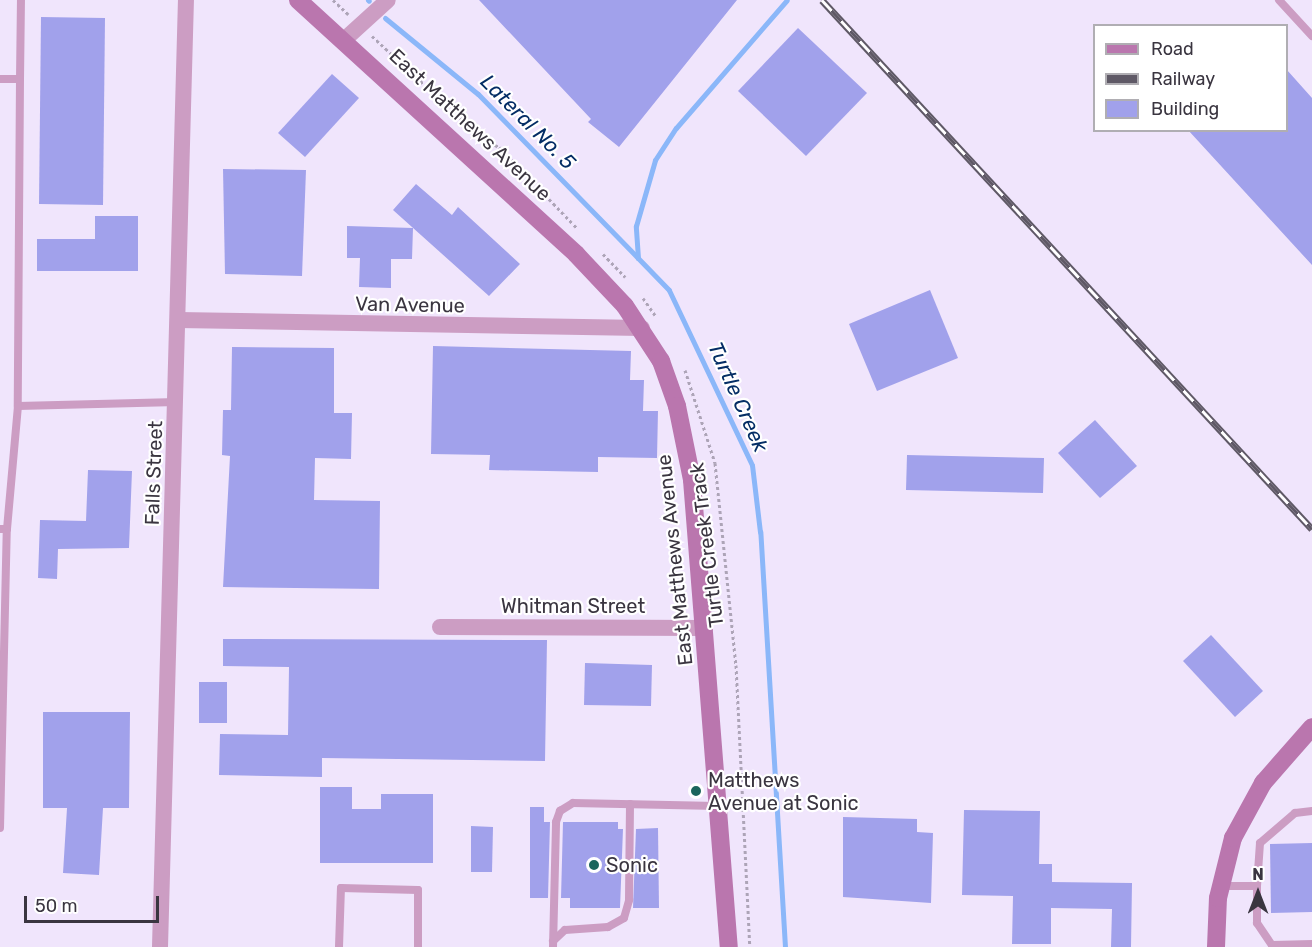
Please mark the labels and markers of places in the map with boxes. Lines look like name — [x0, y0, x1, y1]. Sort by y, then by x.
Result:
place label: Matthews Avenue at Sonic — [708, 768, 859, 815]
marker: Matthews Avenue at Sonic — [689, 784, 703, 798]
place label: Sonic — [606, 853, 658, 877]
marker: Sonic — [587, 858, 601, 872]

